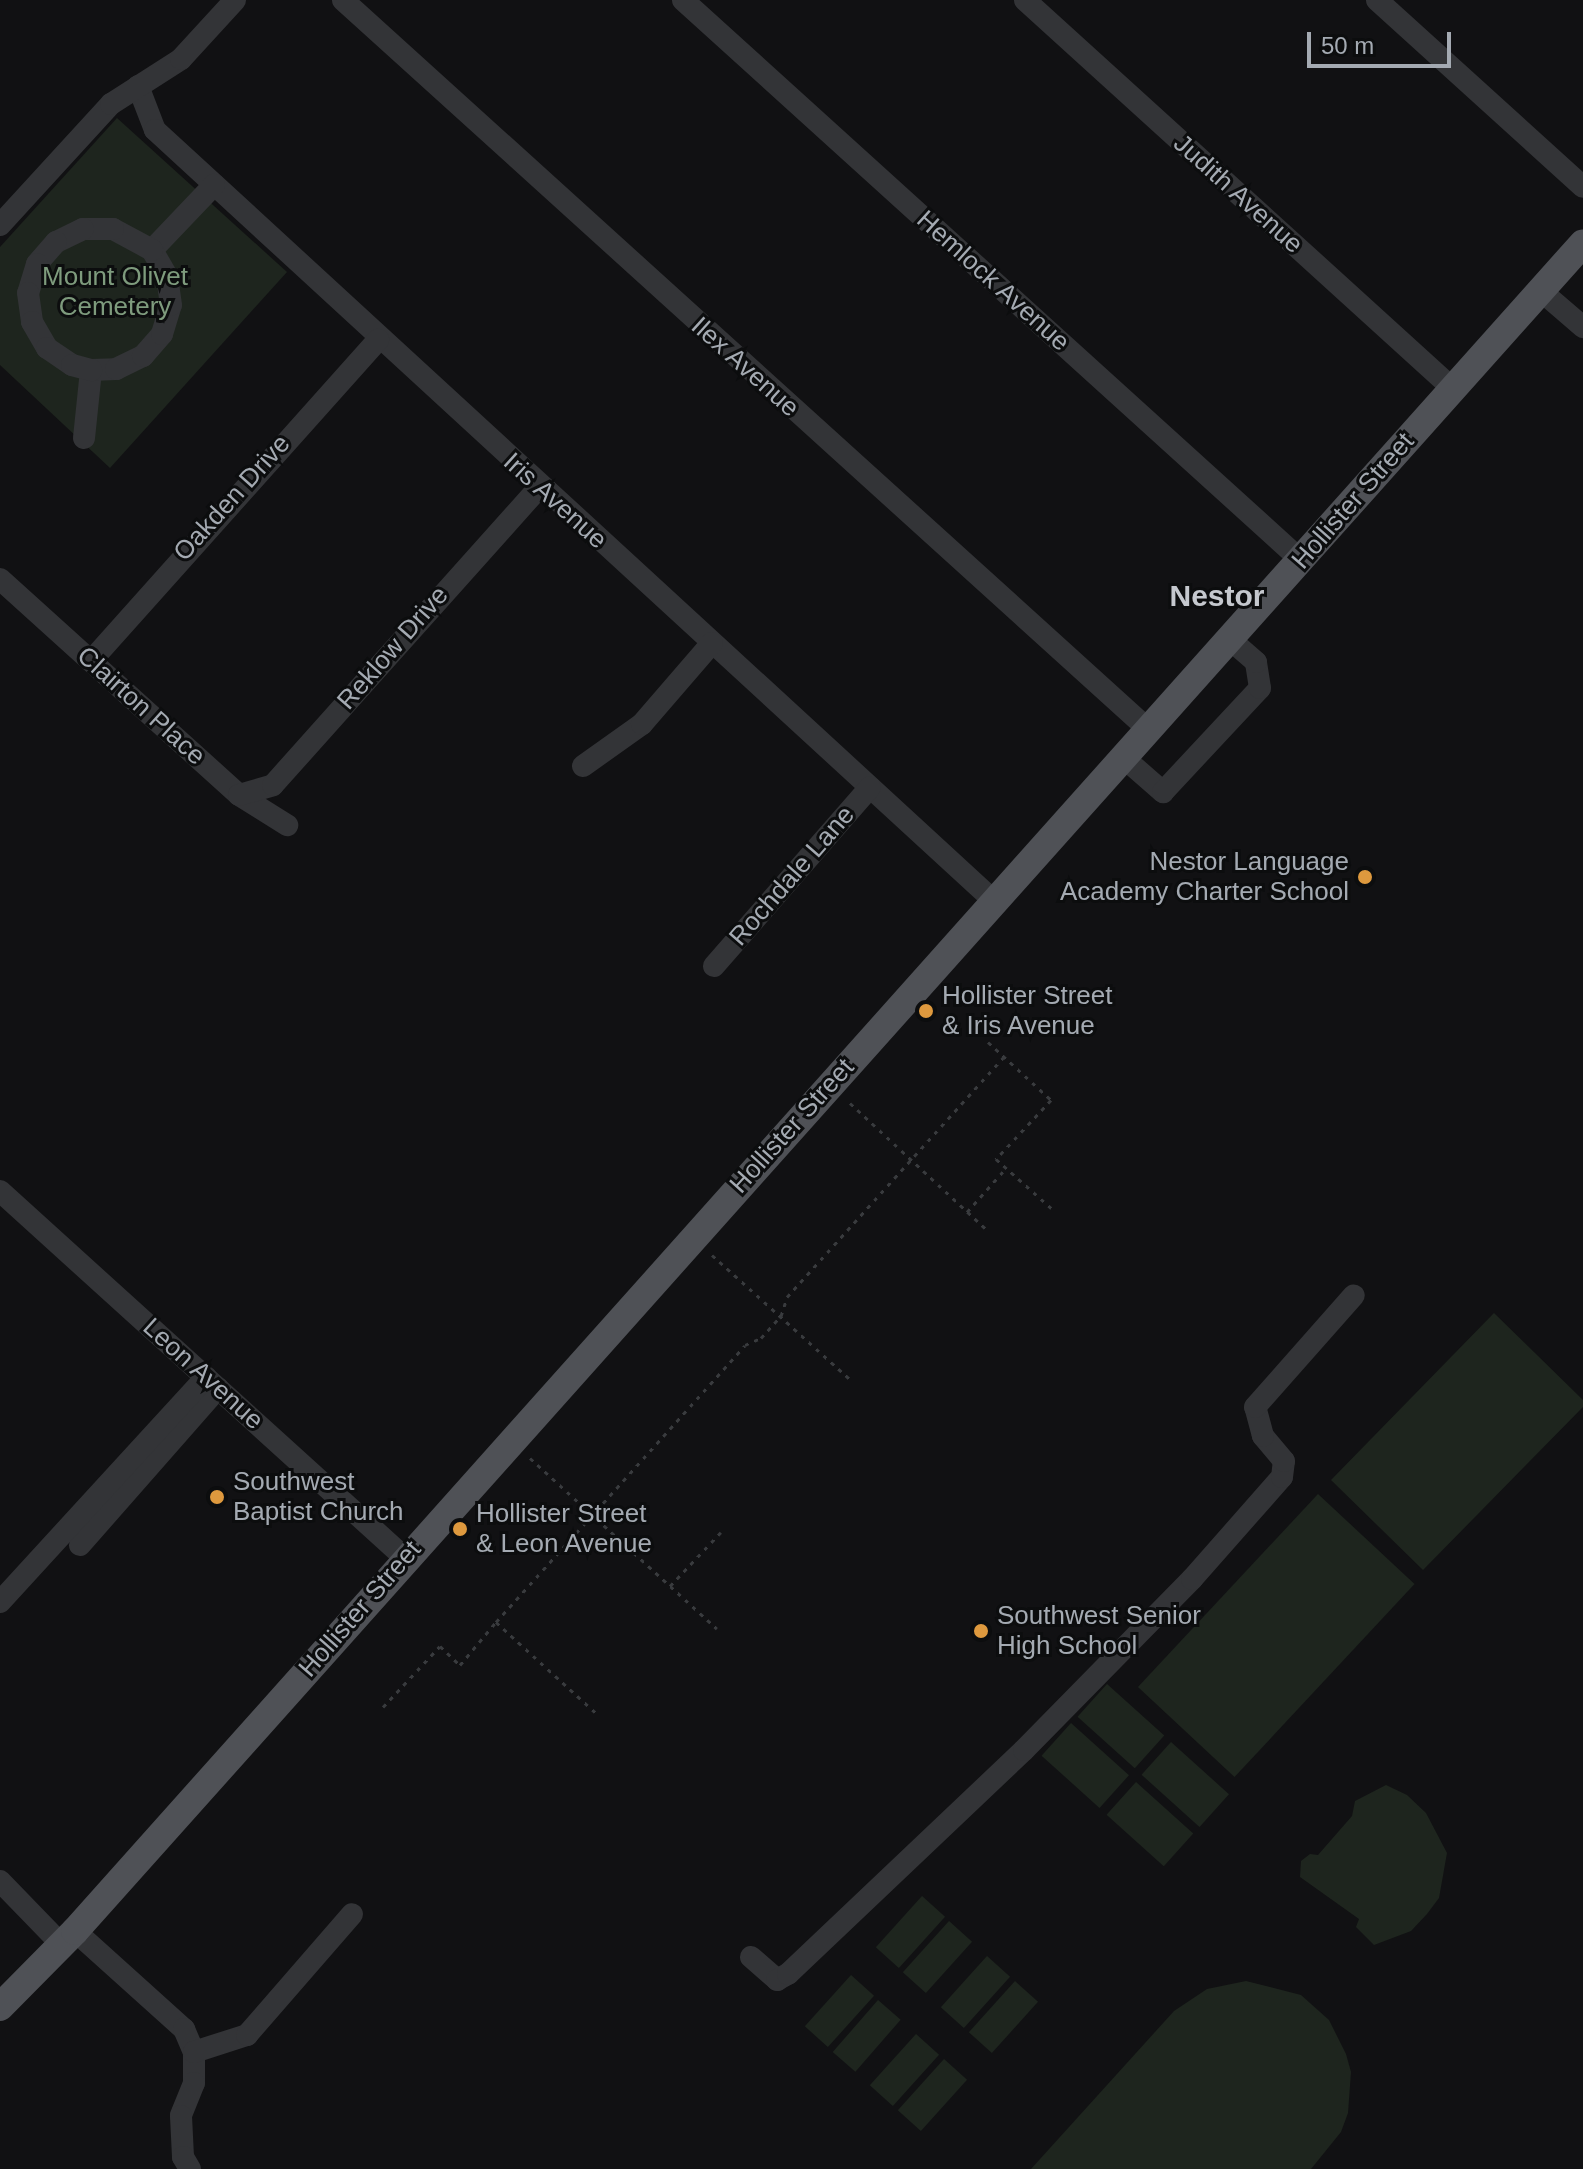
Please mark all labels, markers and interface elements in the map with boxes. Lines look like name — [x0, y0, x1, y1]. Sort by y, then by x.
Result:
scale bar — [1311, 16, 1455, 66]
text: 50 m — [1321, 32, 1374, 59]
street label: Judith Avenue — [1167, 127, 1309, 261]
street label: Hemlock Avenue — [910, 204, 1076, 358]
park label: Mount Olivet Cemetery — [42, 261, 188, 322]
street label: Ilex Avenue — [684, 310, 806, 424]
street label: Hollister Street — [1285, 426, 1421, 576]
street label: Oakden Drive — [167, 428, 297, 568]
street label: Iris Avenue — [496, 446, 614, 556]
district label: Nestor — [1169, 578, 1265, 614]
street label: Reklow Drive — [331, 580, 455, 716]
street label: Clairton Place — [70, 640, 212, 772]
street label: Rochdale Lane — [723, 800, 861, 952]
place label: Nestor Language Academy Charter School — [1060, 846, 1349, 908]
marker: Nestor Language Academy Charter School — [1356, 868, 1374, 886]
place label: Hollister Street & Iris Avenue — [942, 980, 1112, 1042]
marker: Hollister Street & Iris Avenue — [917, 1002, 935, 1020]
street label: Hollister Street — [723, 1052, 861, 1200]
street label: Leon Avenue — [136, 1311, 270, 1437]
place label: Southwest Baptist Church — [233, 1466, 404, 1528]
marker: Southwest Baptist Church — [208, 1488, 226, 1506]
place label: Hollister Street & Leon Avenue — [476, 1498, 653, 1560]
marker: Hollister Street & Leon Avenue — [451, 1520, 469, 1538]
street label: Hollister Street — [292, 1534, 428, 1684]
place label: Southwest Senior High School — [997, 1600, 1201, 1662]
marker: Southwest Senior High School — [972, 1622, 990, 1640]

